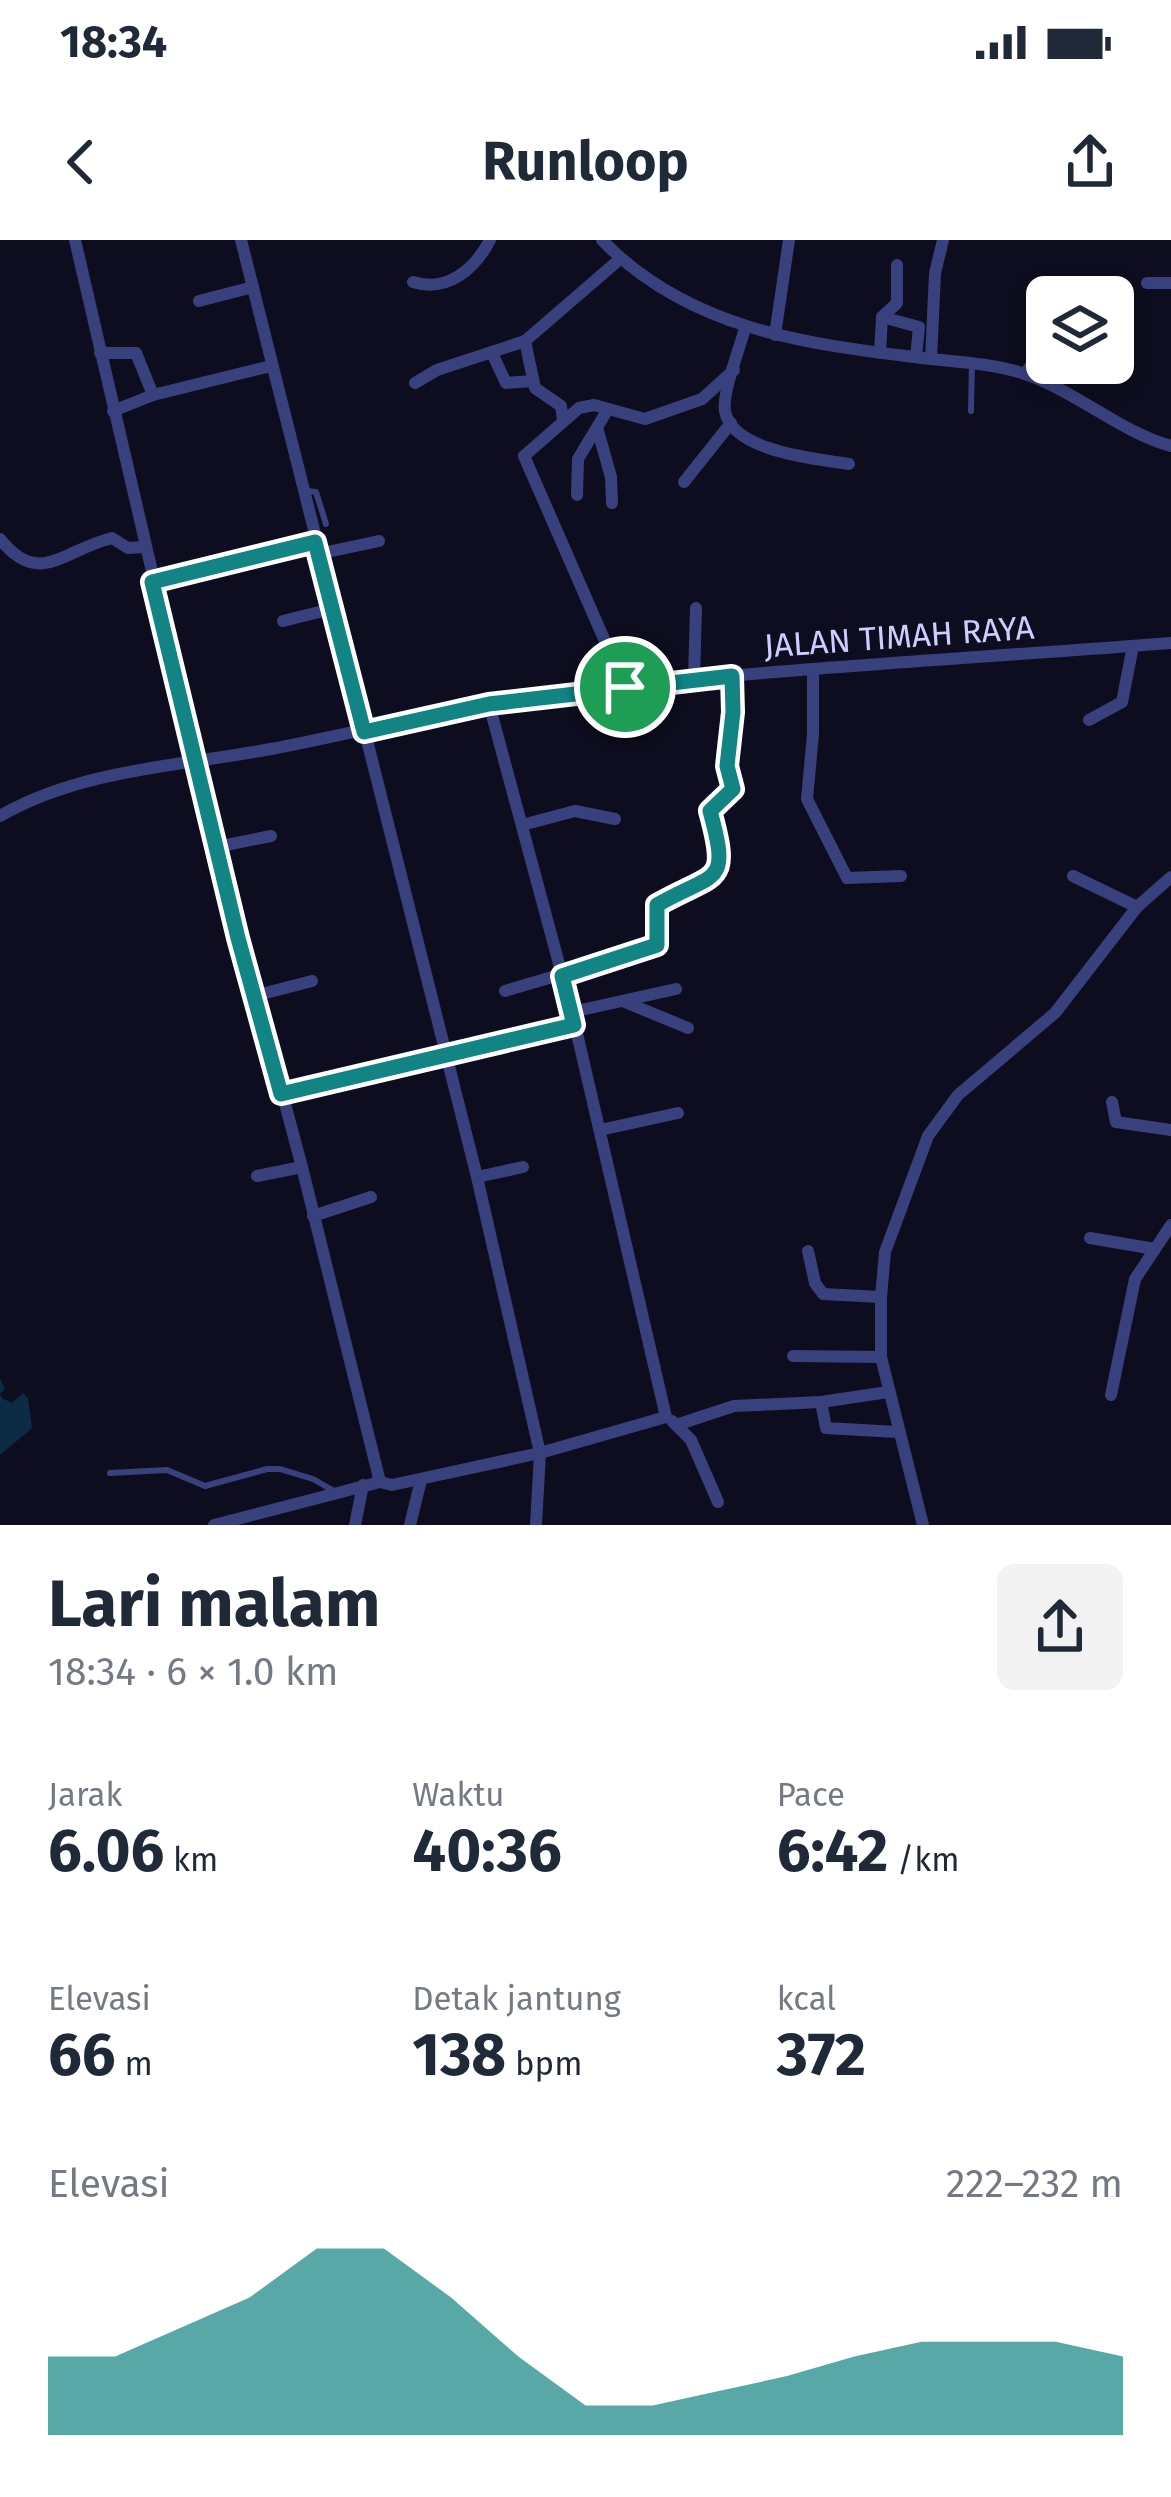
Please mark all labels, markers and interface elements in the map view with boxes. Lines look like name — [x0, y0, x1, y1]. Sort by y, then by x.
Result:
text: 18:34 — [60, 15, 167, 69]
icon: back — [48, 129, 114, 195]
icon: share — [1057, 129, 1123, 195]
text: Runloop — [482, 130, 689, 194]
map controls — [1026, 276, 1134, 384]
button: layers — [1026, 276, 1134, 384]
street label: JALAN TIMAH RAYA — [763, 608, 1036, 666]
pin — [574, 636, 676, 738]
icon: arrive — [592, 654, 658, 720]
text: Lari malam — [48, 1564, 381, 1643]
button: share — [997, 1564, 1123, 1690]
text: 18:34 · 6 × 1.0 km — [48, 1649, 338, 1695]
text: Jarak — [48, 1775, 122, 1815]
text: Waktu — [412, 1775, 505, 1815]
text: Pace — [777, 1775, 845, 1815]
text: 6.06 — [48, 1815, 164, 1887]
text: 40:36 — [412, 1815, 562, 1887]
text: 6:42 — [777, 1815, 888, 1887]
text: km — [164, 1840, 218, 1880]
text: /km — [888, 1840, 959, 1880]
text: Elevasi — [48, 1979, 151, 2019]
text: Detak jantung — [412, 1979, 621, 2019]
text: kcal — [777, 1979, 836, 2019]
text: 66 — [48, 2019, 116, 2091]
text: 138 — [412, 2019, 506, 2091]
text: 372 — [777, 2019, 866, 2091]
text: m — [116, 2044, 153, 2084]
text: bpm — [506, 2044, 582, 2084]
text: Elevasi — [48, 2161, 170, 2207]
text: 222–232 m — [946, 2161, 1123, 2207]

